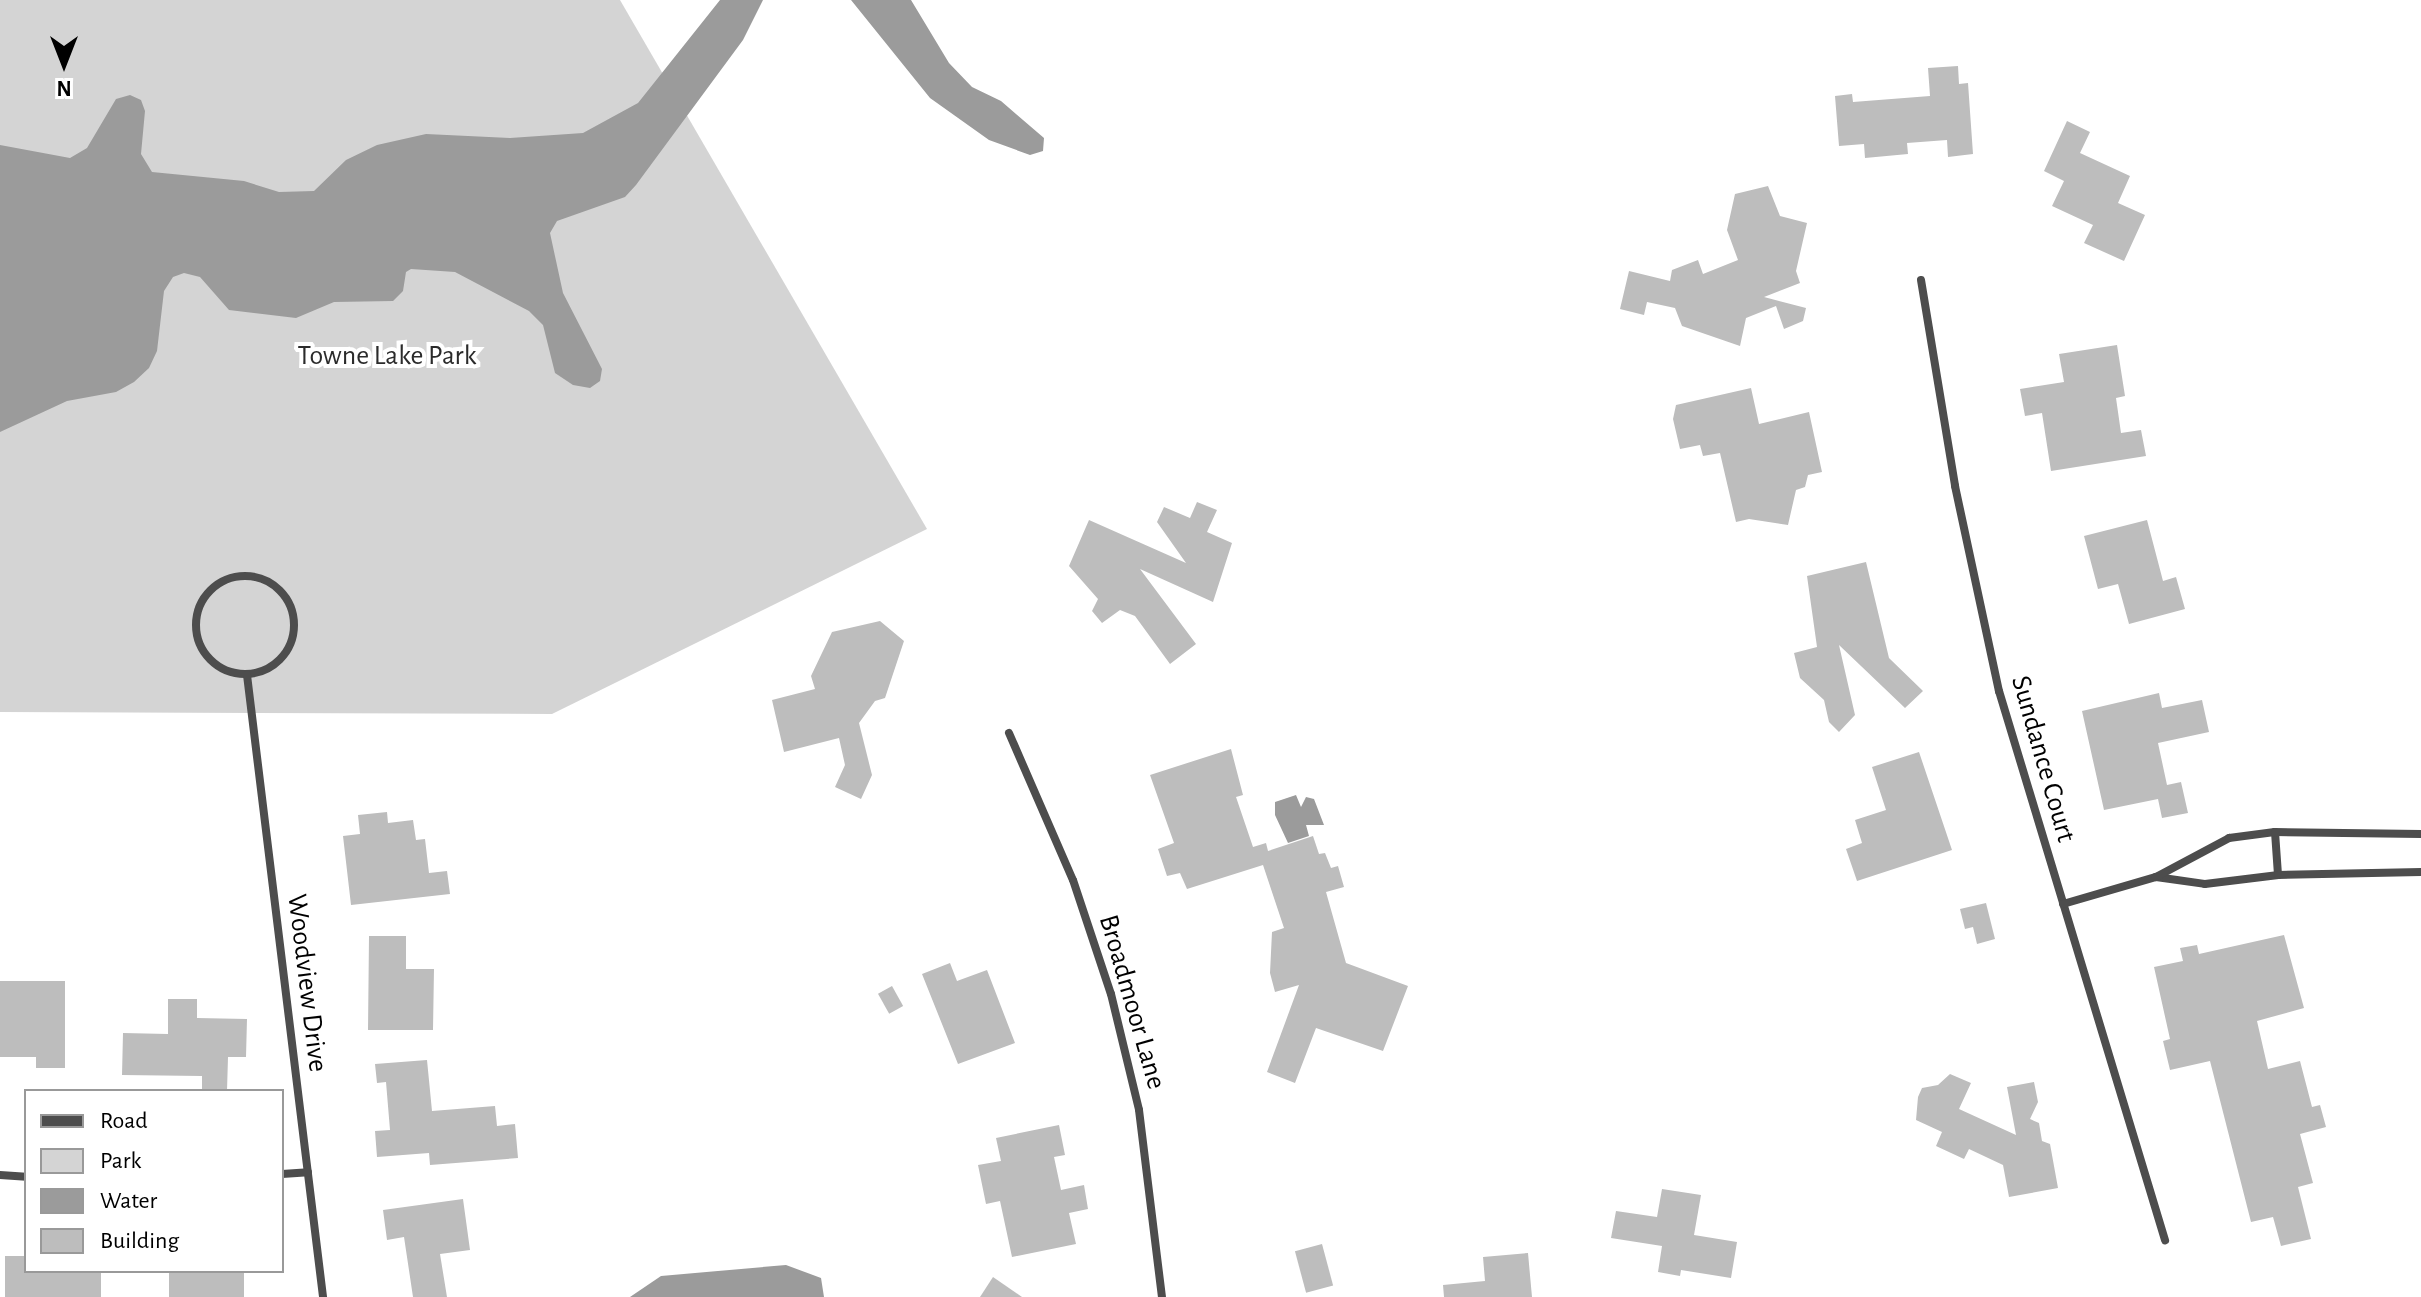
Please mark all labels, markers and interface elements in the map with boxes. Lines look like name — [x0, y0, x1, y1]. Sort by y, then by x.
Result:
north arrow — [24, 24, 104, 104]
text: N — [56, 77, 72, 99]
park label: Towne Lake Park — [298, 339, 476, 373]
street label: Sundance Court — [2003, 672, 2083, 846]
street label: Woodview Drive — [279, 892, 335, 1074]
street label: Broadmoor Lane — [1091, 911, 1173, 1093]
legend — [24, 1089, 284, 1273]
text: Road — [100, 1109, 148, 1133]
text: Park — [100, 1149, 141, 1173]
text: Water — [100, 1189, 157, 1213]
text: Building — [100, 1229, 179, 1253]

